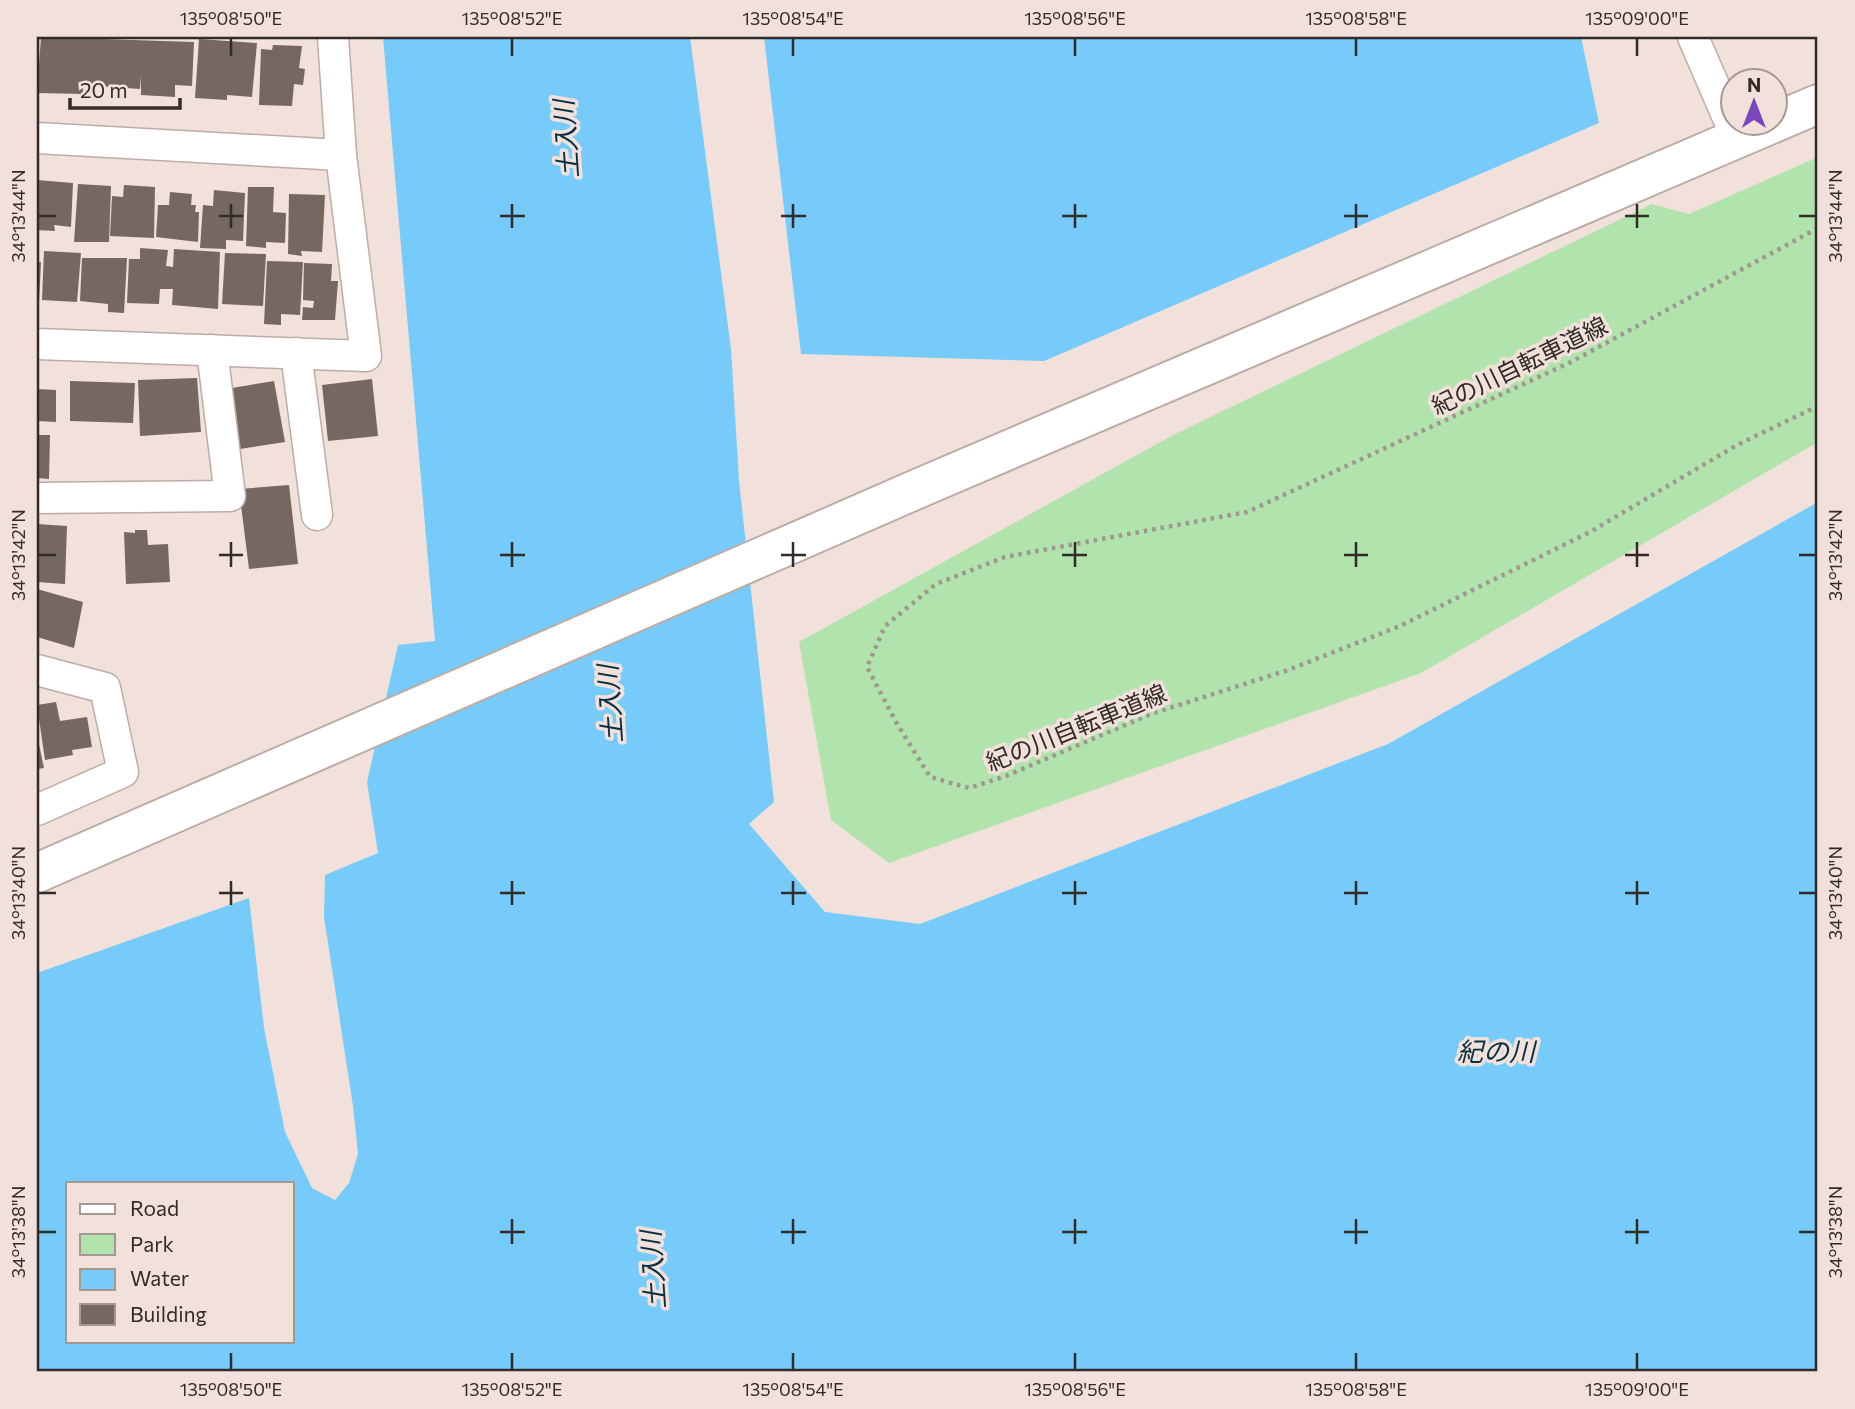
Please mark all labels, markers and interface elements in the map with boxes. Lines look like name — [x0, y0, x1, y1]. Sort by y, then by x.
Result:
text: 135°08'50"E — [180, 7, 282, 29]
text: 135°08'52"E — [462, 7, 562, 29]
text: 135°08'54"E — [742, 7, 844, 29]
text: 135°08'56"E — [1024, 7, 1126, 29]
text: 135°08'58"E — [1305, 7, 1407, 29]
text: 135°09'00"E — [1585, 7, 1689, 29]
scale bar — [70, 66, 180, 110]
north arrow — [1718, 66, 1788, 136]
text: N — [1747, 73, 1761, 96]
text: 20 m — [80, 77, 128, 102]
water label: 土入川 — [547, 96, 583, 179]
text: 34°13'44"N — [7, 170, 29, 262]
text: 34°13'44"N — [1824, 170, 1846, 262]
street label: 紀の川自転車道線 — [1426, 310, 1612, 420]
text: 34°13'42"N — [7, 509, 29, 601]
text: 34°13'42"N — [1824, 509, 1846, 601]
water label: 土入川 — [591, 661, 627, 744]
street label: 紀の川自転車道線 — [982, 678, 1170, 776]
text: 34°13'40"N — [7, 846, 29, 940]
text: 34°13'40"N — [1824, 846, 1846, 940]
water label: 紀の川 — [1457, 1035, 1538, 1066]
legend — [66, 1182, 294, 1342]
text: 34°13'38"N — [7, 1186, 29, 1278]
text: 34°13'38"N — [1824, 1186, 1846, 1278]
text: Road — [130, 1195, 179, 1220]
water label: 土入川 — [634, 1227, 670, 1310]
text: Park — [130, 1231, 174, 1256]
text: Water — [130, 1265, 189, 1290]
text: Building — [130, 1301, 207, 1326]
text: 135°08'50"E — [180, 1378, 282, 1400]
text: 135°08'52"E — [462, 1378, 562, 1400]
text: 135°08'54"E — [742, 1378, 844, 1400]
text: 135°08'56"E — [1024, 1378, 1126, 1400]
text: 135°08'58"E — [1305, 1378, 1407, 1400]
text: 135°09'00"E — [1585, 1378, 1689, 1400]

